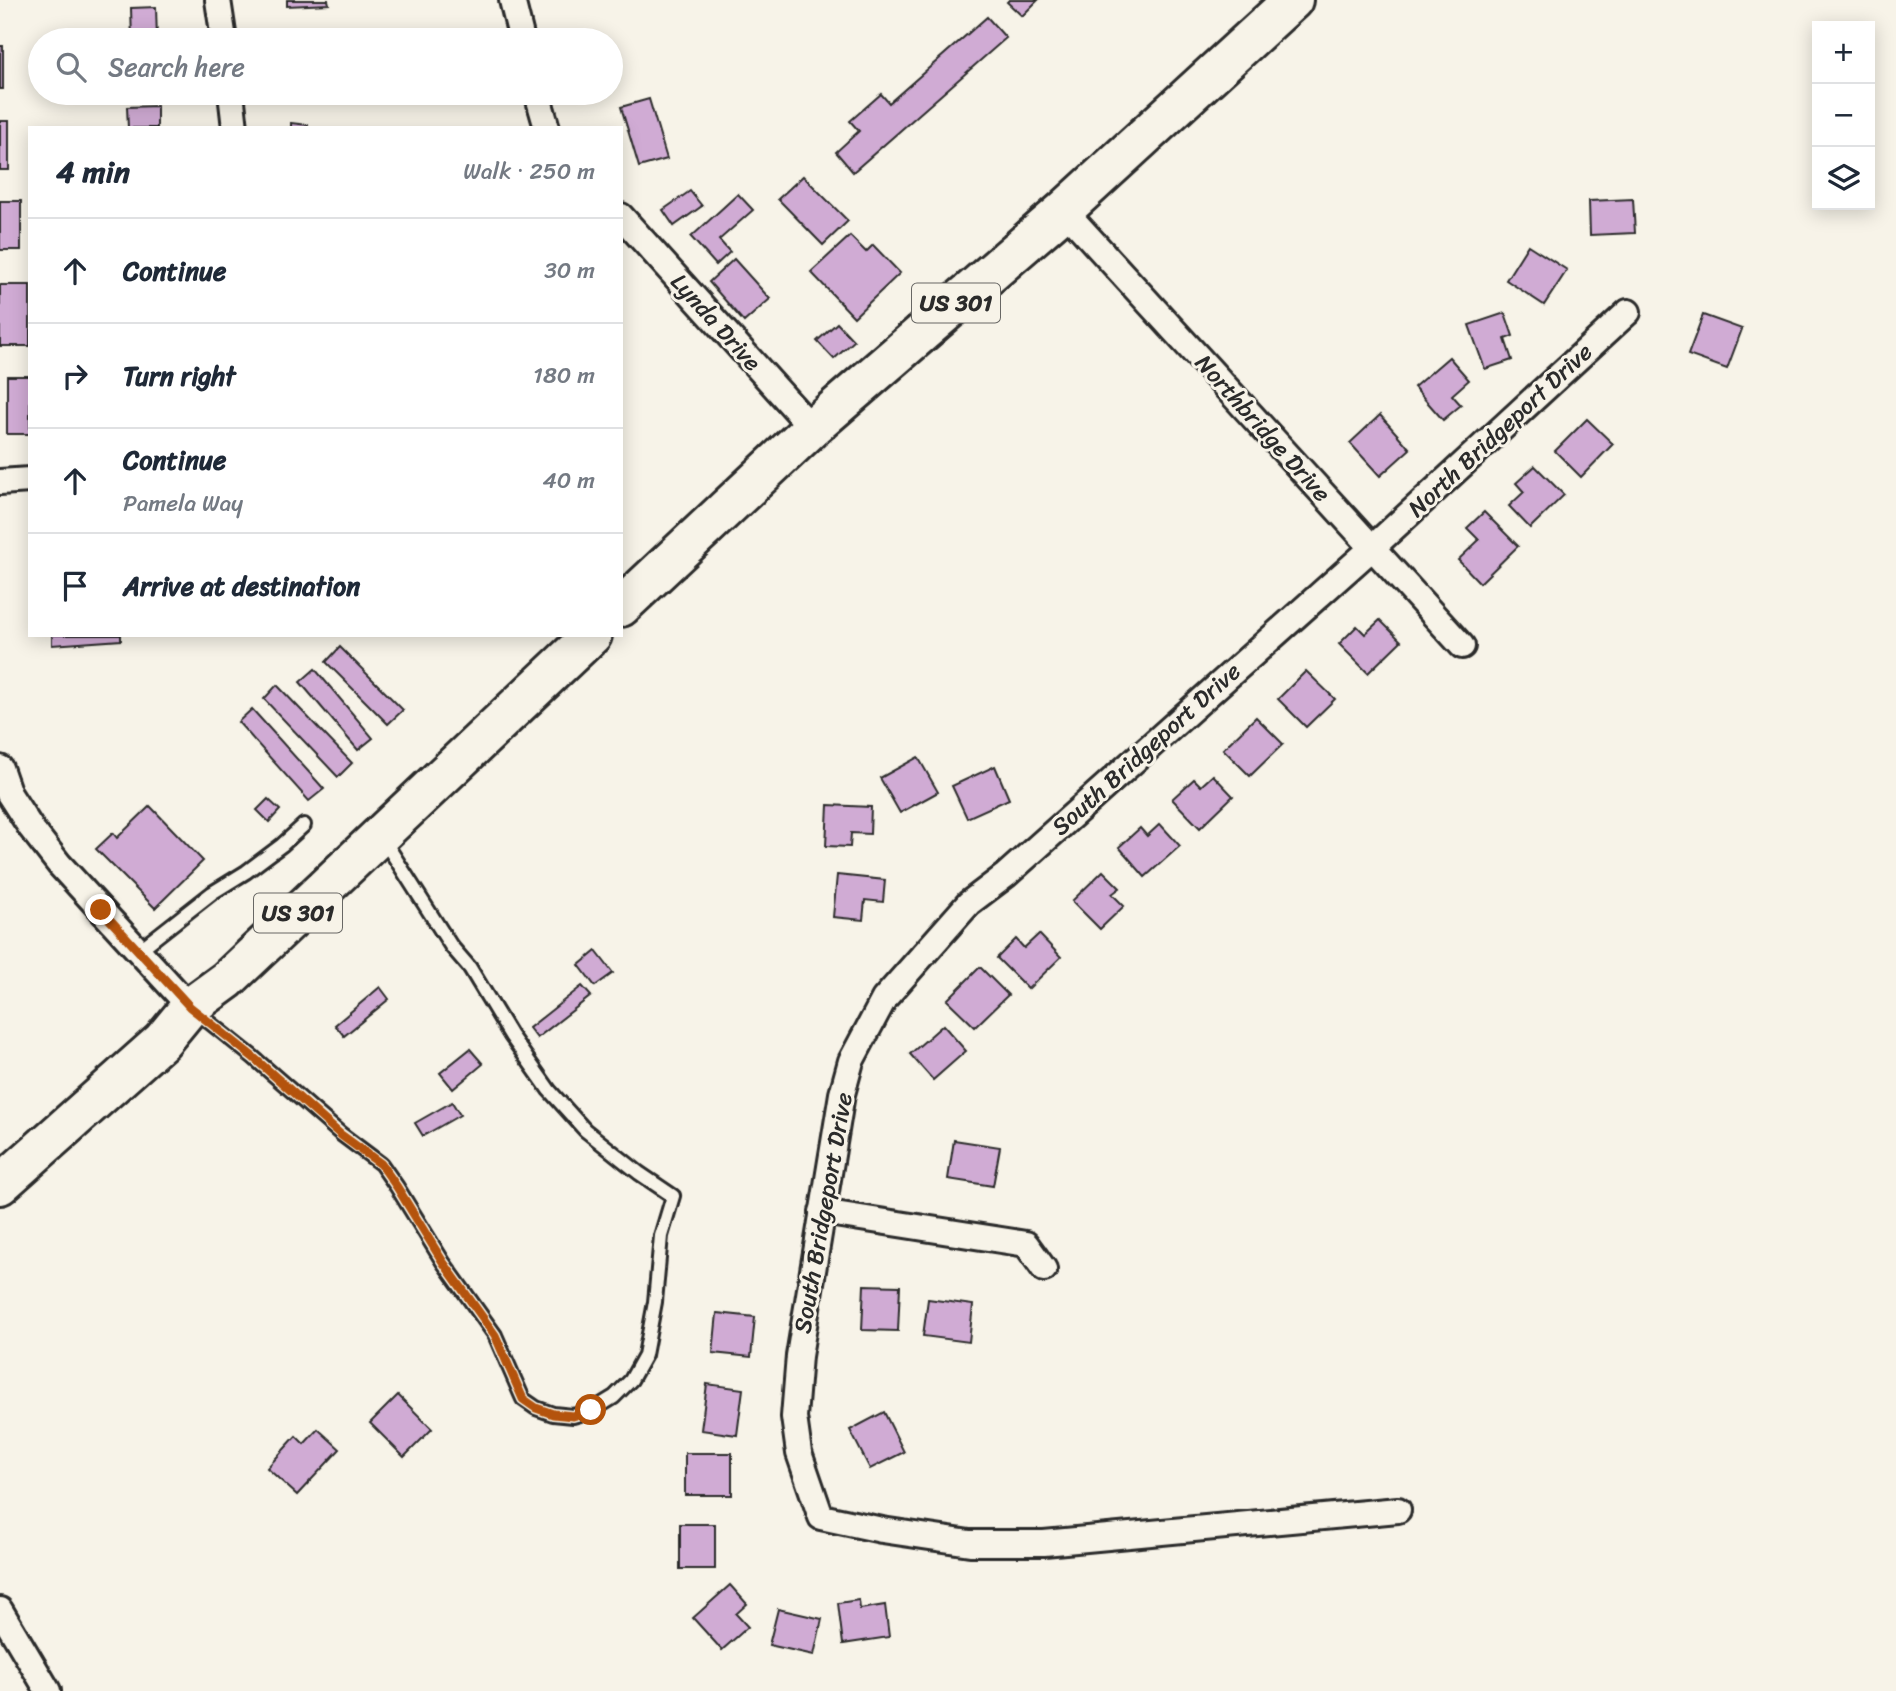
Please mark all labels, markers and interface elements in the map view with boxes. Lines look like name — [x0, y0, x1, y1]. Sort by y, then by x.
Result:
map controls — [1812, 21, 1875, 210]
button: + — [1812, 21, 1875, 84]
search box — [28, 28, 623, 105]
text: Search here — [108, 44, 245, 90]
icon: search — [52, 48, 90, 86]
button: − — [1812, 84, 1875, 147]
text: 4 min — [56, 145, 130, 199]
button: layers — [1812, 147, 1875, 210]
text: Walk · 250 m — [463, 151, 595, 192]
text: Continue — [123, 248, 226, 294]
text: 30 m — [544, 250, 595, 291]
icon: ahead — [56, 252, 94, 290]
street label: Lynda Drive — [660, 263, 772, 381]
road number: US 301 — [912, 284, 1000, 322]
street label: North Bridgeport Drive — [1397, 332, 1603, 528]
street label: Northbridge Drive — [1184, 344, 1342, 512]
text: Turn right — [123, 353, 236, 399]
text: 180 m — [533, 355, 595, 396]
icon: right — [56, 357, 94, 395]
text: Continue — [123, 437, 226, 483]
text: 40 m — [542, 460, 595, 501]
icon: ahead — [56, 462, 94, 500]
text: Pamela Way — [123, 483, 243, 524]
text: Arrive at destination — [123, 563, 360, 609]
icon: arrive — [56, 567, 94, 605]
street label: South Bridgeport Drive — [1041, 652, 1251, 846]
road number: US 301 — [254, 893, 342, 932]
route end — [85, 894, 116, 925]
street label: South Bridgeport Drive — [781, 1089, 865, 1337]
route start — [575, 1394, 606, 1425]

